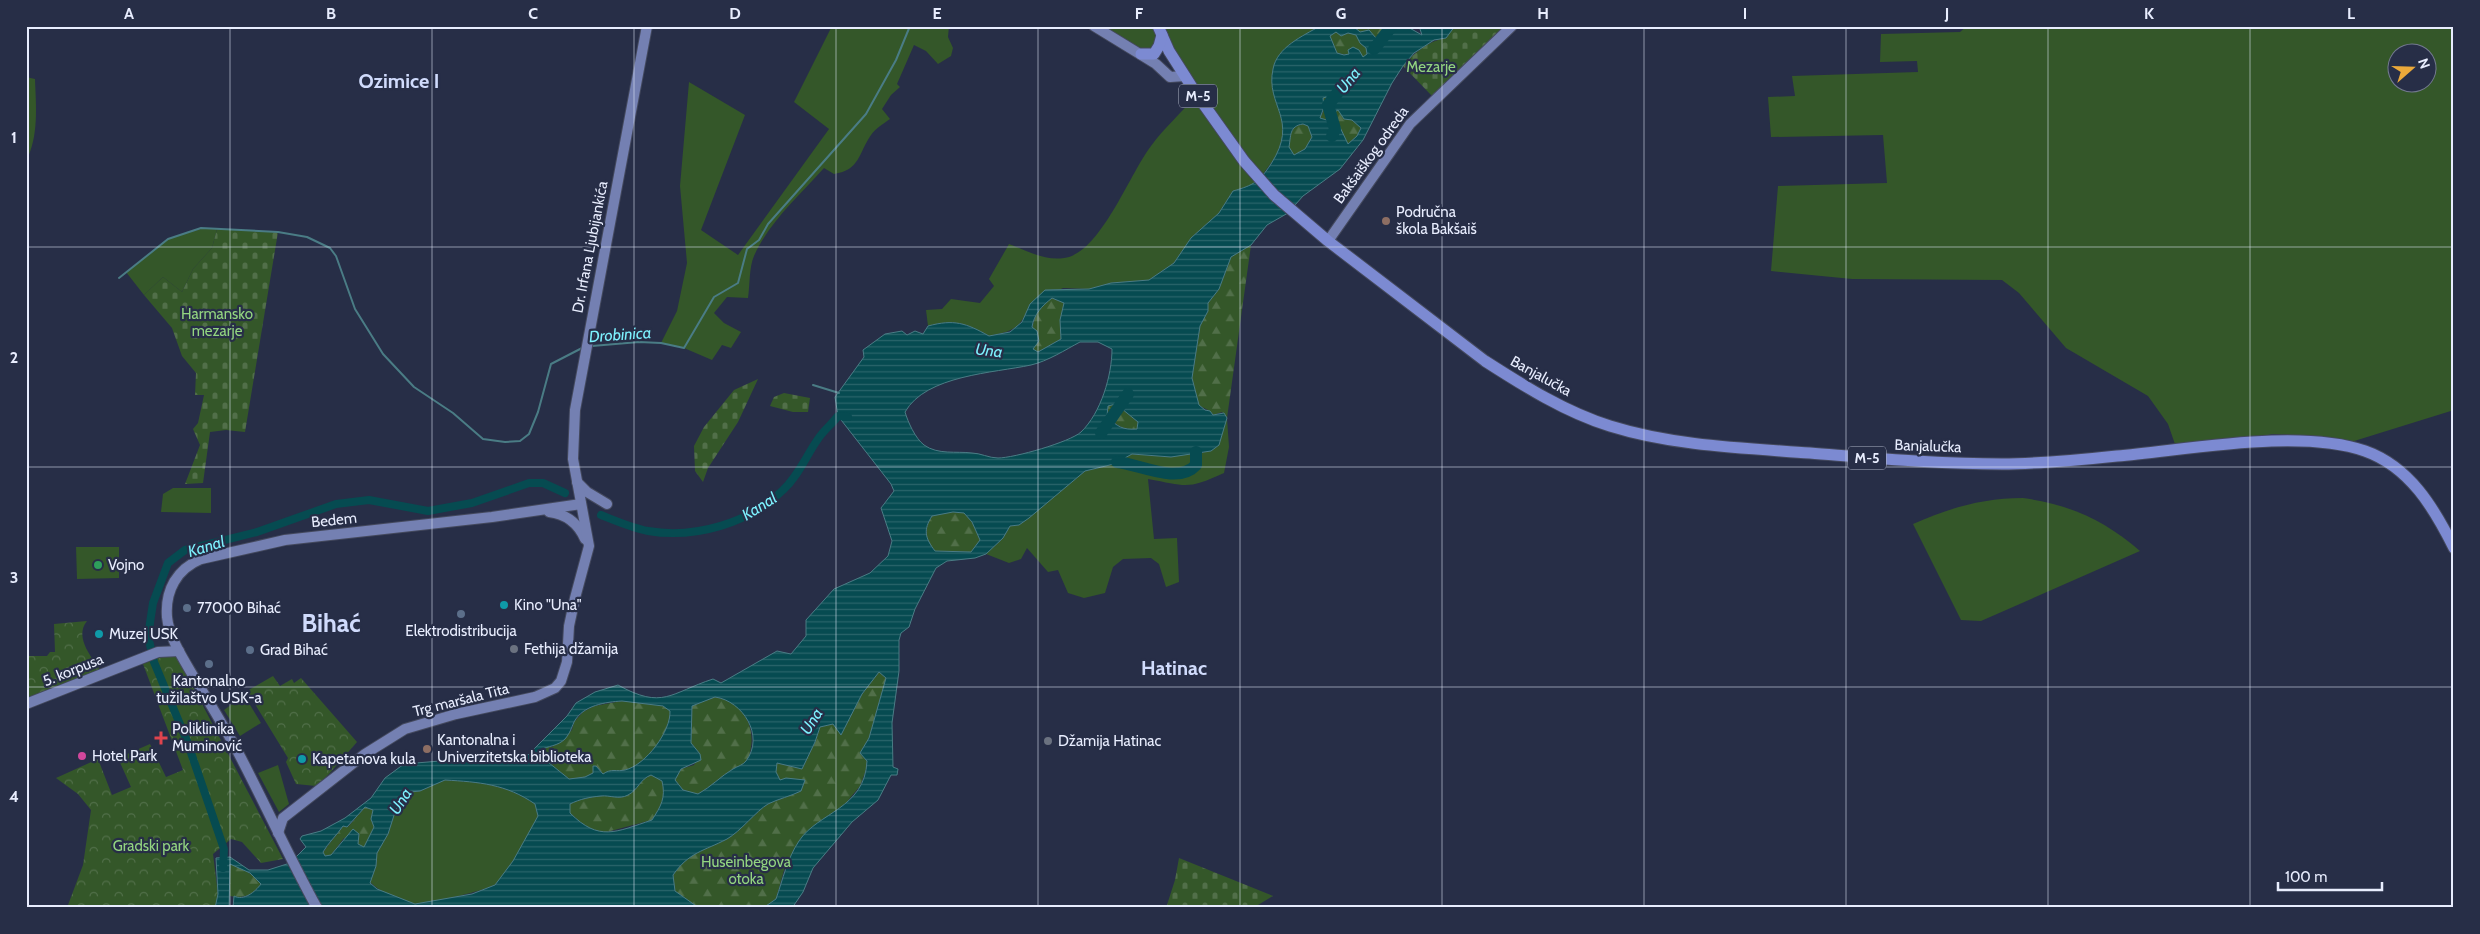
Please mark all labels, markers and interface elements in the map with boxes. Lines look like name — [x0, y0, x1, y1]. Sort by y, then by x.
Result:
text: A — [124, 4, 134, 23]
text: B — [326, 4, 336, 23]
text: C — [528, 4, 538, 23]
text: D — [729, 4, 741, 23]
text: E — [932, 4, 942, 23]
text: F — [1135, 4, 1144, 23]
text: G — [1336, 4, 1346, 23]
text: H — [1537, 4, 1549, 23]
text: I — [1743, 4, 1747, 23]
text: J — [1944, 4, 1949, 23]
text: K — [2144, 4, 2154, 23]
text: L — [2347, 4, 2355, 23]
north arrow — [2388, 42, 2438, 92]
text: N — [2414, 56, 2434, 71]
park label: Mezarje — [1406, 58, 1456, 76]
water label: Una — [1332, 64, 1364, 97]
district label: Ozimice I — [359, 69, 439, 93]
road number: M-5 — [1179, 84, 1217, 108]
street label: Bakšaiškog odreda — [1330, 102, 1413, 207]
text: 1 — [11, 128, 17, 147]
street label: Dr. Irfana Ljubijankića — [568, 179, 612, 314]
place label: Područna škola Bakšaiš — [1396, 203, 1477, 238]
marker: Područna škola Bakšaiš — [1380, 215, 1392, 227]
park label: Harmansko mezarje — [181, 305, 253, 340]
water label: Drobinica — [588, 323, 652, 346]
water label: Una — [974, 339, 1004, 362]
text: 2 — [10, 348, 18, 367]
street label: Banjalučka — [1507, 352, 1575, 400]
street label: Banjalučka — [1894, 436, 1963, 456]
road number: M-5 — [1848, 446, 1886, 469]
water label: Kanal — [738, 488, 781, 525]
street label: Bedem — [310, 509, 358, 531]
water label: Kanal — [185, 532, 227, 561]
place label: Vojno — [108, 556, 144, 574]
marker: Vojno — [92, 559, 104, 571]
text: 3 — [10, 568, 18, 587]
place label: Kino "Una" — [514, 596, 582, 614]
place label: 77000 Bihać — [197, 599, 281, 617]
marker: Kino "Una" — [498, 599, 510, 611]
marker: 77000 Bihać — [181, 602, 193, 614]
district label: Bihać — [301, 608, 361, 638]
marker: Elektrodistribucija — [455, 608, 467, 620]
place label: Elektrodistribucija — [405, 622, 517, 640]
place label: Muzej USK — [109, 625, 179, 643]
marker: Muzej USK — [93, 628, 105, 640]
place label: Fethija džamija — [524, 640, 619, 658]
place label: Grad Bihać — [260, 641, 328, 659]
marker: Fethija džamija — [508, 643, 520, 655]
marker: Grad Bihać — [244, 644, 256, 656]
street label: 5. korpusa — [40, 649, 107, 690]
district label: Hatinac — [1141, 656, 1207, 680]
marker: Kantonalno tužilaštvo USK-a — [203, 658, 215, 670]
place label: Kantonalno tužilaštvo USK-a — [156, 672, 263, 707]
street label: Trg maršala Tita — [411, 679, 512, 721]
water label: Una — [796, 705, 827, 738]
place label: Poliklinika Muminović — [172, 720, 242, 755]
marker: Poliklinika Muminović — [154, 731, 168, 745]
place label: Kantonalna i Univerzitetska biblioteka — [437, 731, 592, 766]
place label: Džamija Hatinac — [1058, 732, 1161, 750]
marker: Džamija Hatinac — [1042, 735, 1054, 747]
marker: Kantonalna i Univerzitetska biblioteka — [421, 743, 433, 755]
place label: Hotel Park — [92, 747, 157, 765]
marker: Hotel Park — [76, 750, 88, 762]
place label: Kapetanova kula — [312, 750, 416, 768]
marker: Kapetanova kula — [296, 753, 308, 765]
water label: Una — [385, 785, 416, 818]
text: 4 — [9, 787, 19, 806]
park label: Gradski park — [113, 837, 190, 855]
park label: Huseinbegova otoka — [701, 853, 792, 888]
scale bar — [2278, 859, 2381, 891]
text: 100 m — [2285, 868, 2327, 886]

